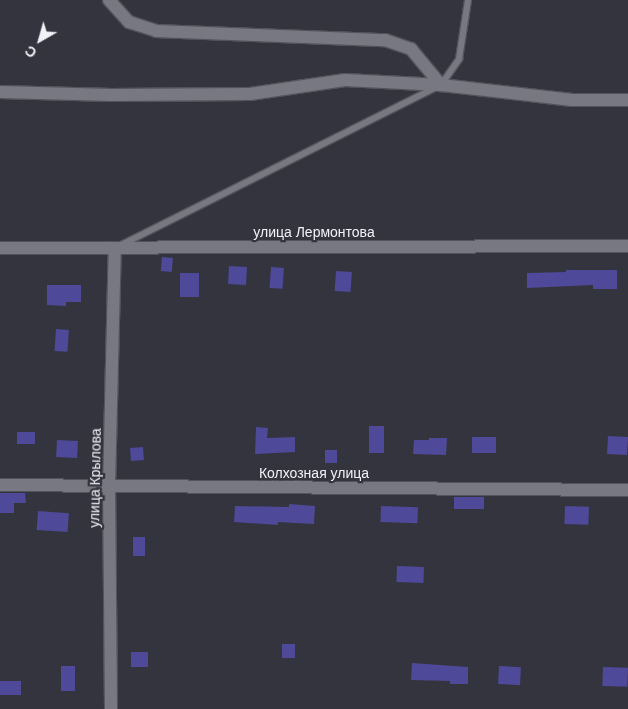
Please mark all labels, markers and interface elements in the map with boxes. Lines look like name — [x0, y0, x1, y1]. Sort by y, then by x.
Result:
north arrow — [15, 15, 65, 65]
text: С — [22, 42, 40, 61]
street label: улица Лермонтова — [253, 224, 375, 240]
street label: улица Крылова — [86, 428, 104, 528]
street label: Колхозная улица — [259, 465, 369, 481]

